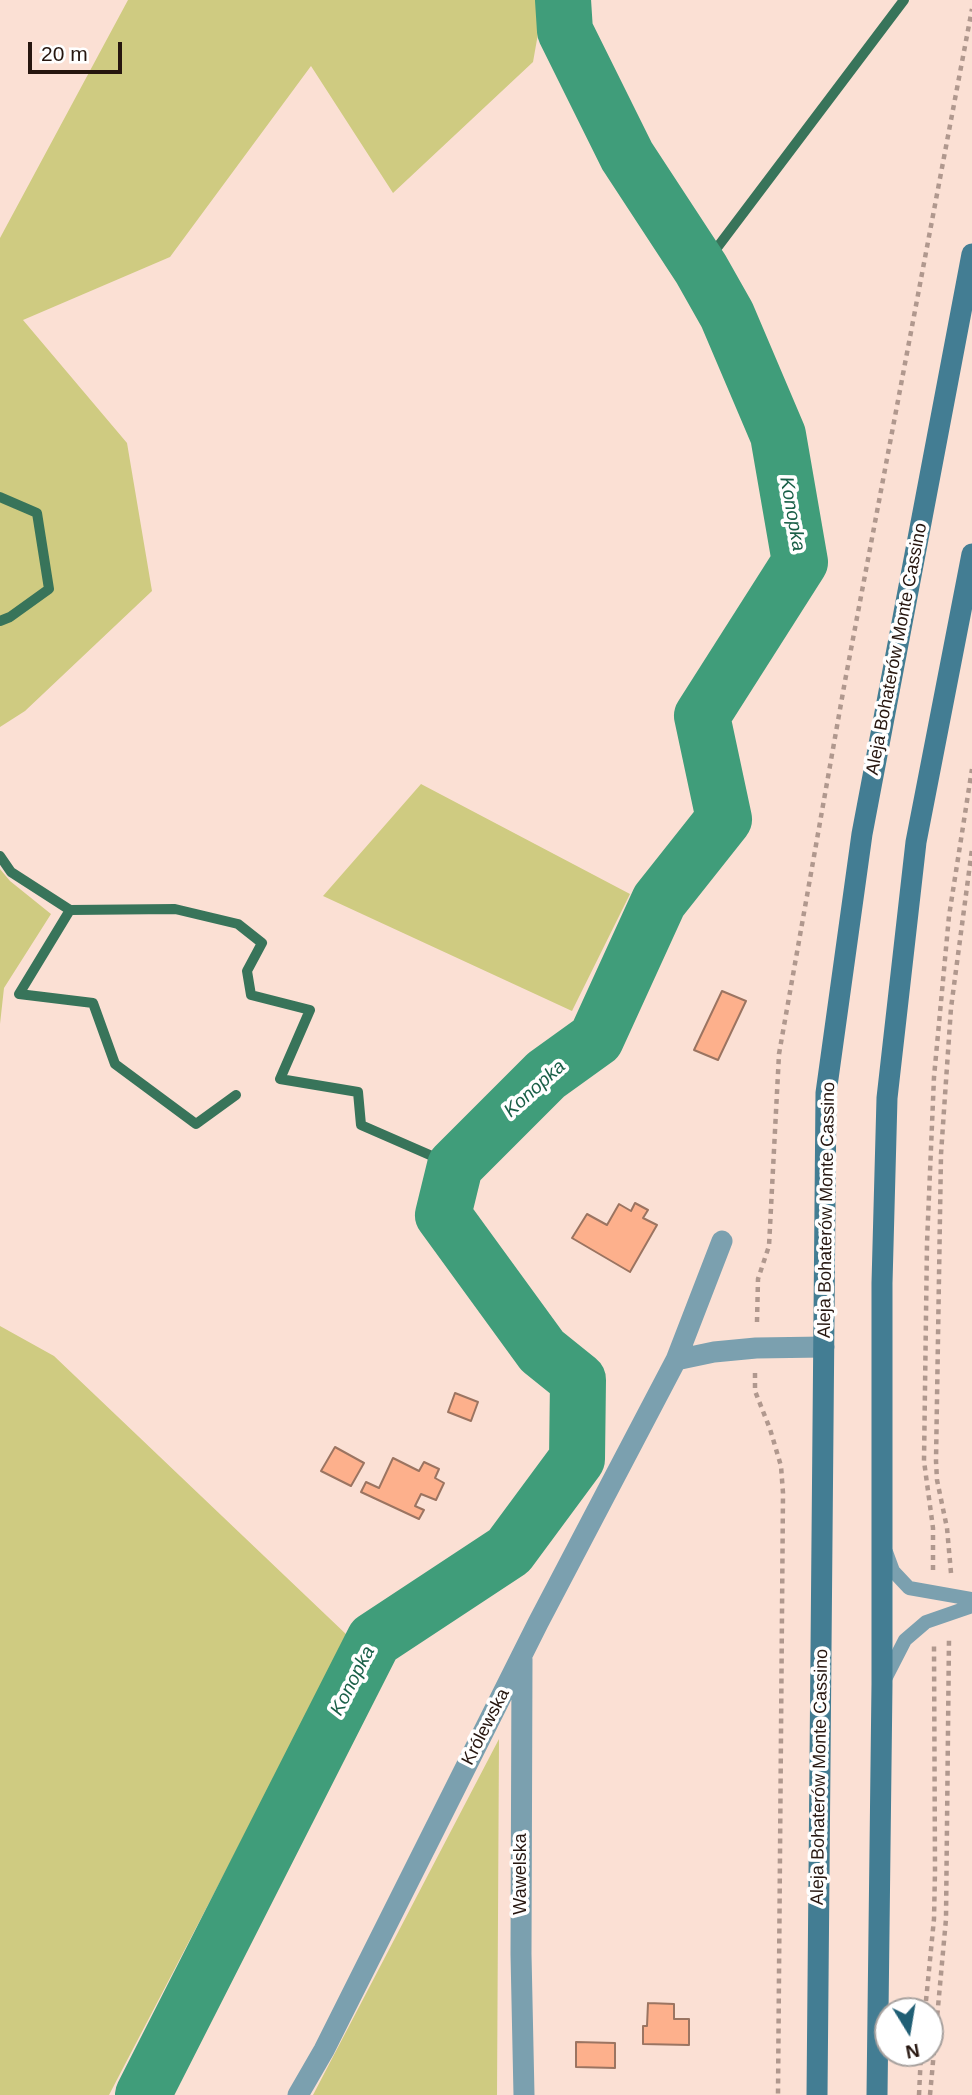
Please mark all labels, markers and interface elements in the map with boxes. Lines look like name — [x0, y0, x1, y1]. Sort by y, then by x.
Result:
scale bar — [32, 28, 126, 72]
text: 20 m — [41, 42, 88, 65]
water label: Konopka — [774, 475, 810, 553]
street label: Aleja Bohaterów Monte Cassino — [862, 521, 932, 777]
water label: Konopka — [500, 1055, 570, 1123]
street label: Aleja Bohaterów Monte Cassino — [814, 1082, 840, 1338]
water label: Konopka — [326, 1642, 380, 1720]
street label: Aleja Bohaterów Monte Cassino — [807, 1649, 833, 1905]
street label: Królewska — [458, 1685, 514, 1769]
street label: Wawelska — [510, 1833, 532, 1915]
north arrow — [874, 1997, 944, 2067]
text: N — [904, 2040, 921, 2063]

